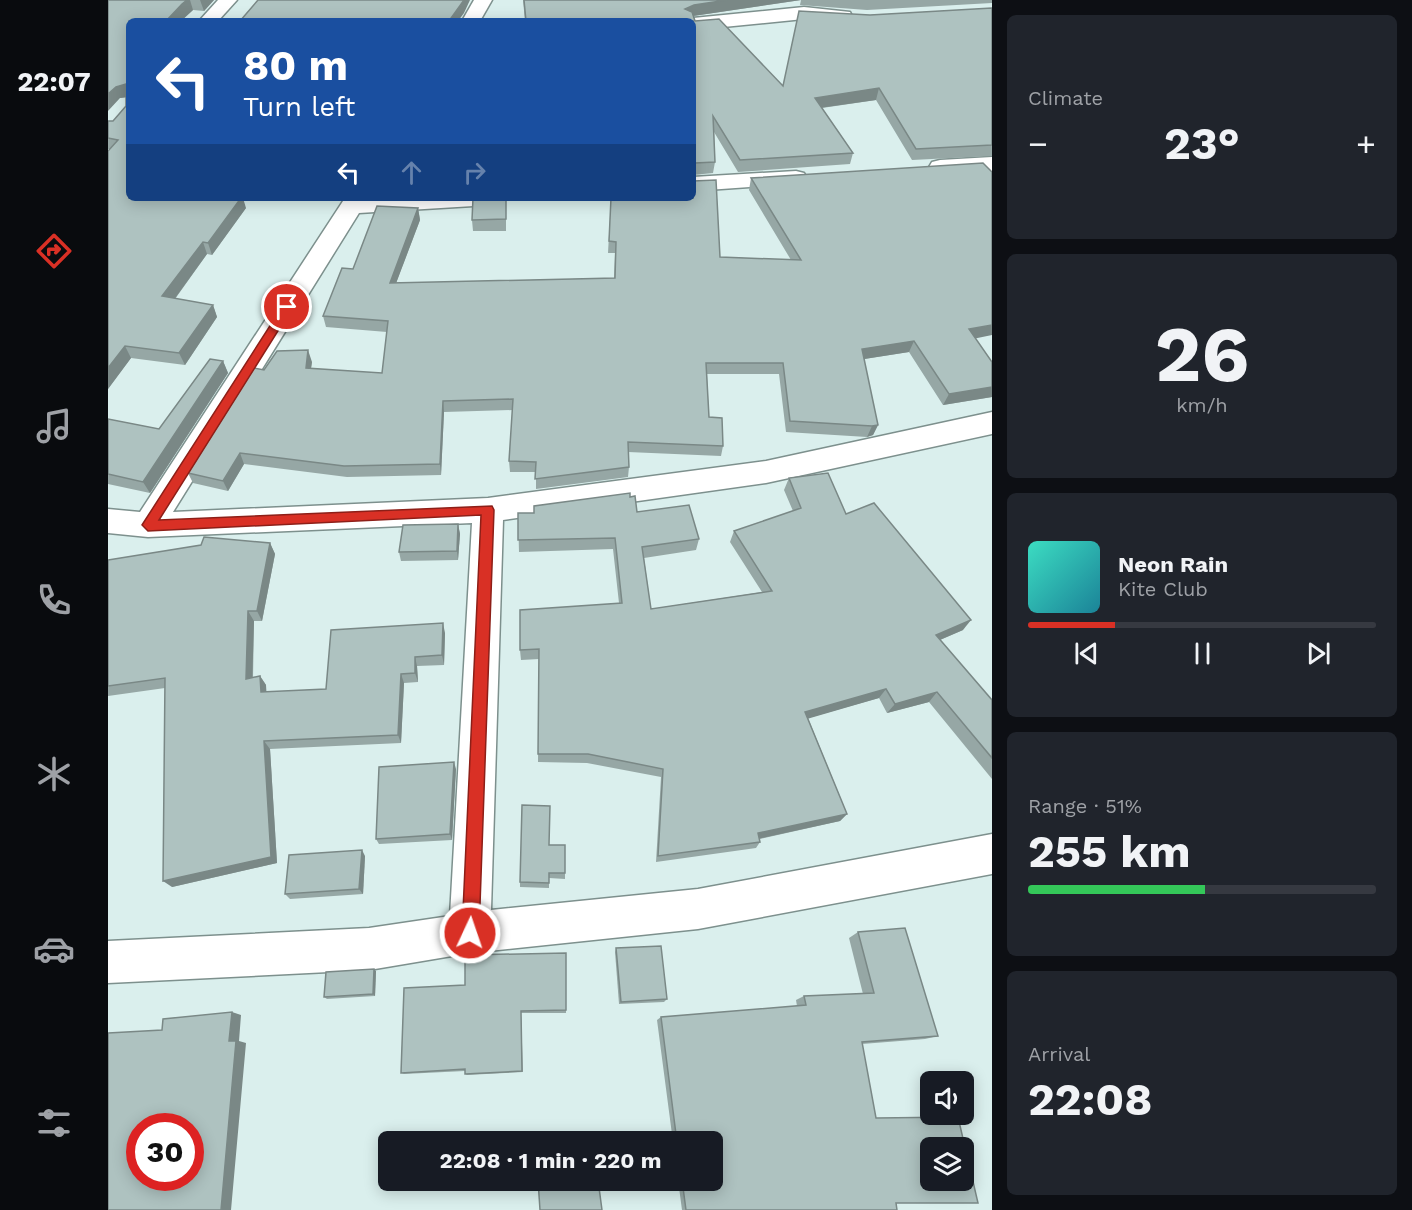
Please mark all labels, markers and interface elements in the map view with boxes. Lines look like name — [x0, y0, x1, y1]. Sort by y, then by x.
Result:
text: 80 m — [243, 41, 348, 90]
icon: left — [144, 42, 222, 120]
text: 22:07 — [17, 66, 91, 98]
text: Climate — [1028, 86, 1103, 110]
text: Turn left — [243, 91, 355, 123]
text: 23° — [1164, 117, 1240, 170]
text: − — [1028, 124, 1048, 163]
text: + — [1356, 124, 1376, 163]
icon: left — [332, 156, 365, 189]
icon: ahead — [395, 156, 428, 189]
icon: right — [458, 156, 491, 189]
icon: directions — [33, 230, 75, 272]
pin — [261, 281, 312, 332]
icon: arrive — [270, 290, 303, 323]
text: 26 — [1155, 308, 1249, 400]
text: km/h — [1176, 393, 1228, 417]
icon: music — [33, 405, 75, 447]
text: Neon Rain — [1118, 552, 1228, 577]
text: Kite Club — [1118, 577, 1208, 601]
icon: phone — [33, 579, 75, 621]
icon: previous — [1070, 637, 1103, 670]
icon: pause — [1186, 637, 1219, 670]
icon: next — [1302, 637, 1335, 670]
icon: climate — [33, 753, 75, 795]
text: Range · 51% — [1028, 794, 1142, 818]
text: 255 km — [1028, 825, 1191, 878]
position arrow — [438, 901, 502, 965]
icon: car — [33, 928, 75, 970]
text: Arrival — [1028, 1042, 1090, 1066]
map controls — [920, 1071, 974, 1191]
button: sound — [920, 1071, 974, 1125]
text: 22:08 — [1028, 1073, 1152, 1126]
icon: filters — [33, 1102, 75, 1144]
speed limit sign: 30 — [126, 1113, 204, 1191]
button: layers — [920, 1137, 974, 1191]
text: 22:08 · 1 min · 220 m — [440, 1148, 661, 1173]

